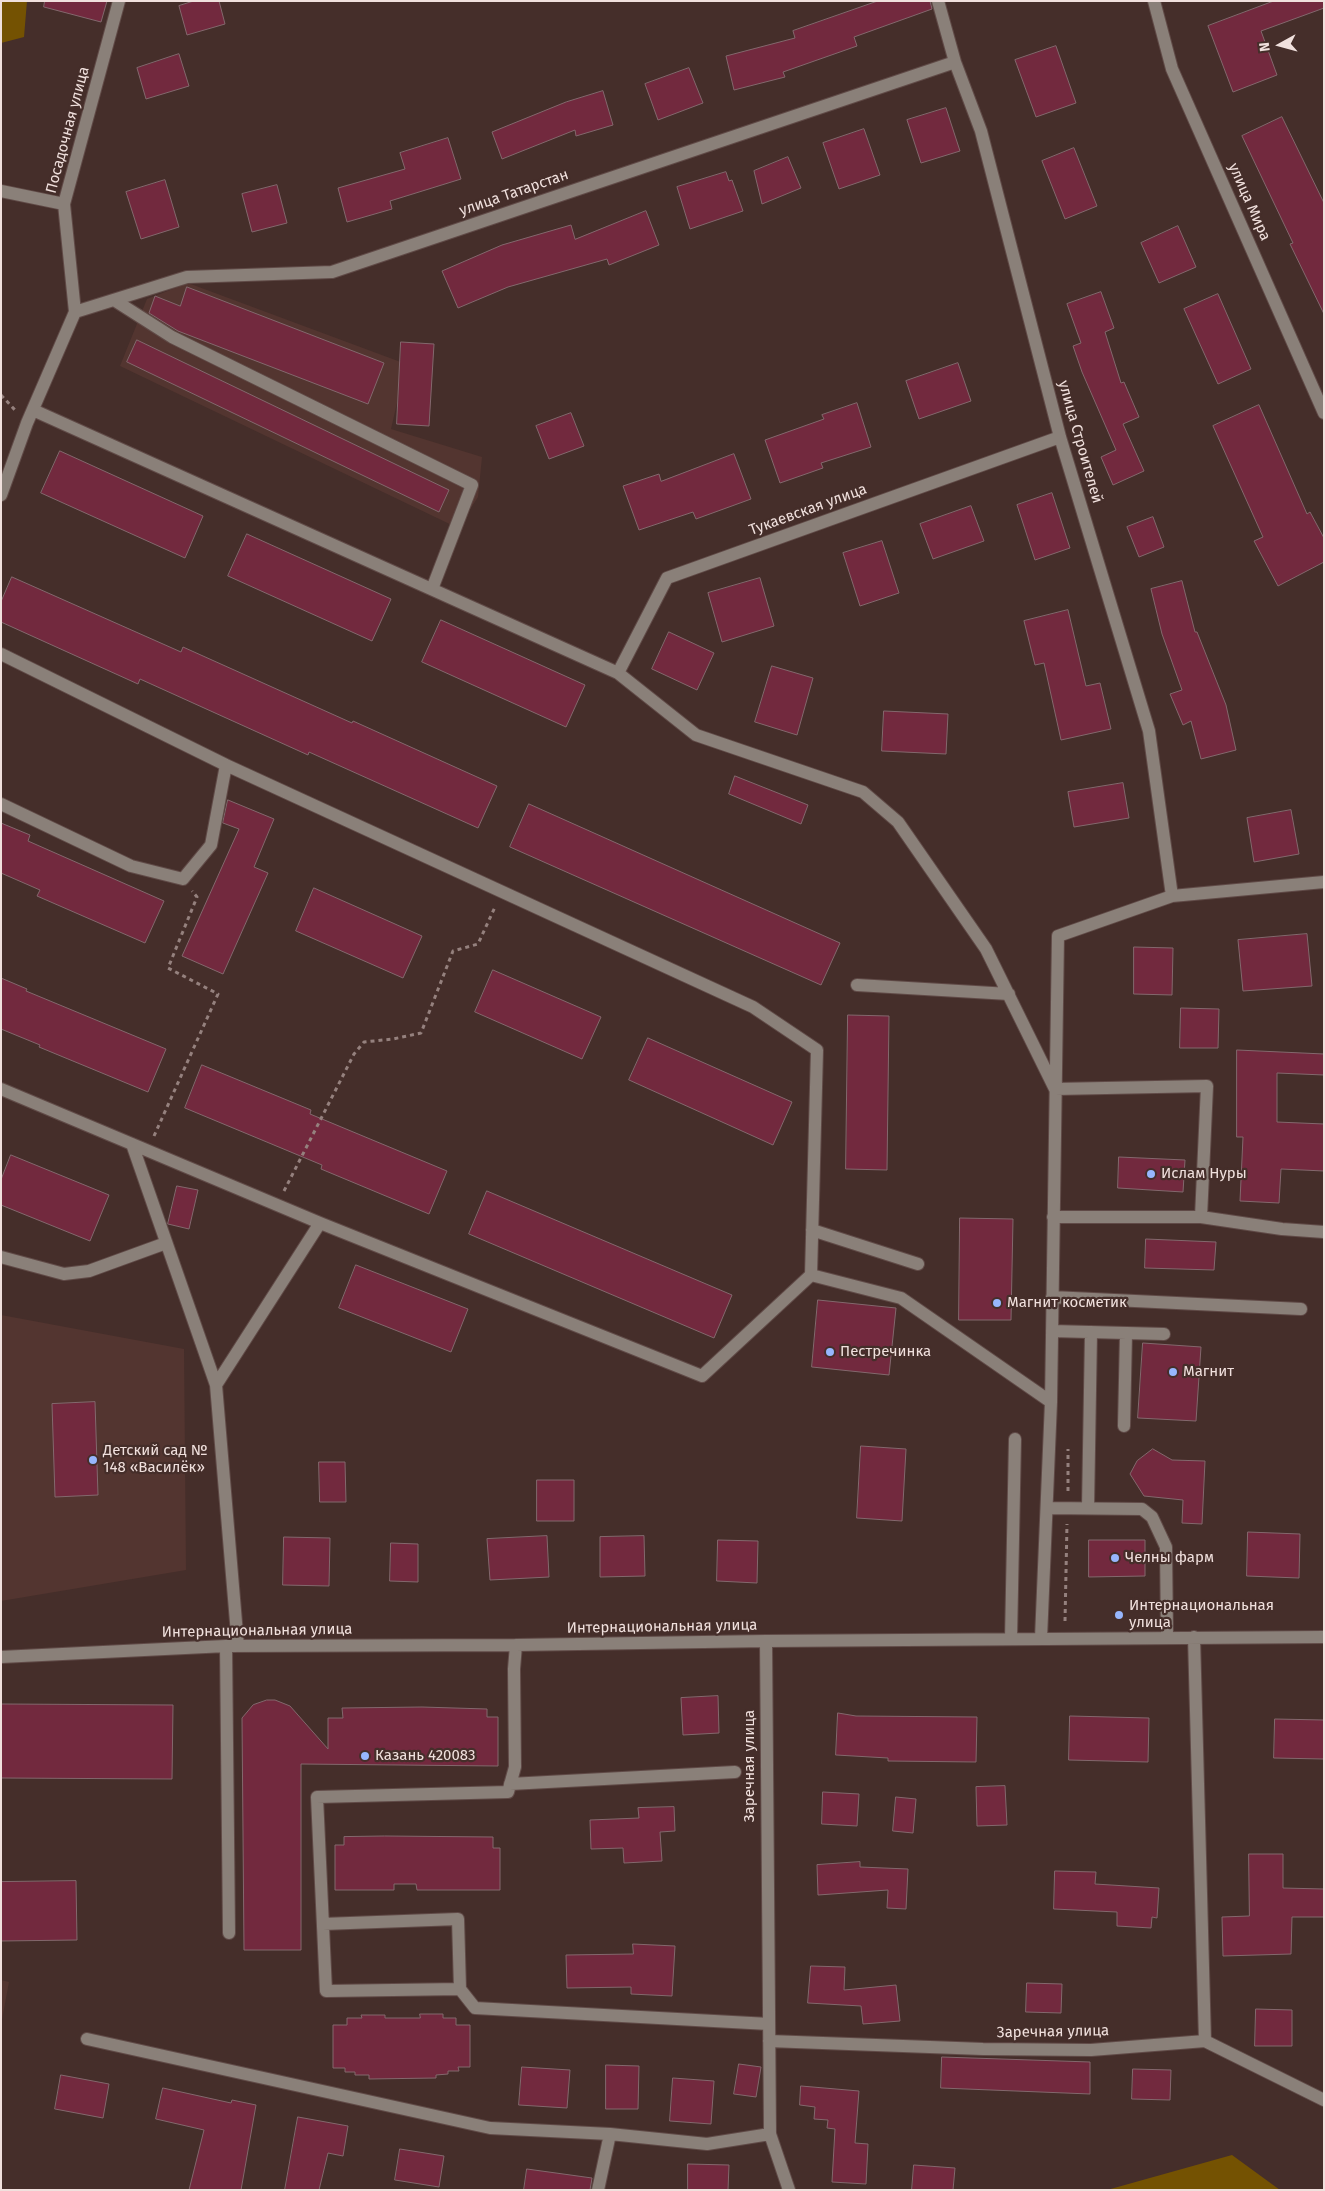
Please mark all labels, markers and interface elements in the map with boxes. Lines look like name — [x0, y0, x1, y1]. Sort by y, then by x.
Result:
north arrow — [1255, 20, 1305, 70]
text: N — [1256, 41, 1274, 53]
street label: Посадочная улица — [42, 65, 94, 195]
street label: улица Мира — [1224, 160, 1274, 244]
street label: улица Татарстан — [457, 166, 571, 220]
street label: улица Строителей — [1054, 378, 1106, 506]
street label: Тукаевская улица — [747, 480, 869, 540]
place label: Ислам Нуры — [1161, 1165, 1247, 1183]
marker: Ислам Нуры — [1145, 1168, 1157, 1180]
place label: Магнит косметик — [1007, 1294, 1127, 1312]
marker: Магнит косметик — [991, 1297, 1003, 1309]
place label: Пестречинка — [840, 1343, 931, 1361]
marker: Пестречинка — [824, 1346, 836, 1358]
place label: Магнит — [1183, 1363, 1234, 1381]
marker: Магнит — [1167, 1366, 1179, 1378]
place label: Детский сад № 148 «Василёк» — [103, 1442, 208, 1477]
marker: Детский сад № 148 «Василёк» — [87, 1454, 99, 1466]
place label: Челны фарм — [1125, 1549, 1214, 1567]
marker: Челны фарм — [1109, 1552, 1121, 1564]
place label: Интернациональная улица — [1129, 1597, 1274, 1632]
marker: Интернациональная улица — [1113, 1609, 1125, 1621]
street label: Интернациональная улица — [566, 1616, 758, 1638]
street label: Интернациональная улица — [161, 1620, 353, 1642]
street label: Заречная улица — [741, 1710, 759, 1822]
place label: Казань 420083 — [375, 1747, 476, 1765]
marker: Казань 420083 — [359, 1750, 371, 1762]
street label: Заречная улица — [997, 2022, 1109, 2042]

